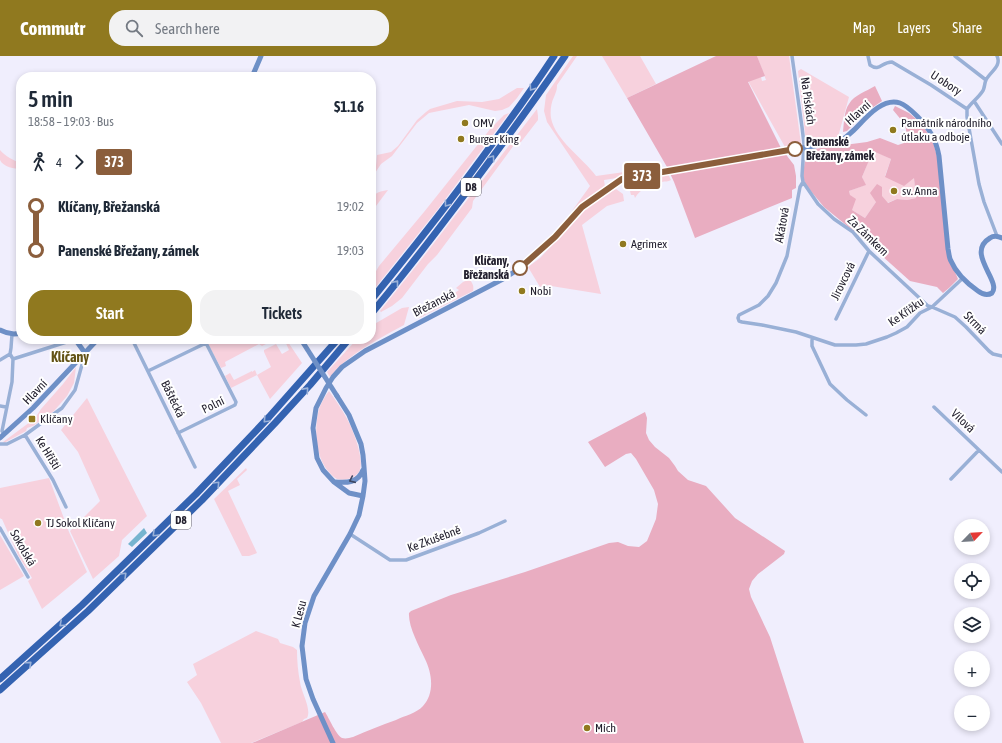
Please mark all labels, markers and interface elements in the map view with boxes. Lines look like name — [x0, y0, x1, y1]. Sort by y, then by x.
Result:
search box — [109, 10, 389, 46]
text: Commutr — [20, 17, 85, 39]
icon: search — [123, 17, 145, 39]
text: Search here — [155, 20, 220, 37]
text: Map — [853, 20, 875, 36]
text: Layers — [897, 20, 930, 36]
text: Share — [952, 20, 982, 36]
street label: U obory — [928, 68, 964, 98]
street label: Na Pískách — [798, 76, 818, 126]
one-way arrow — [529, 84, 537, 91]
text: 5 min — [28, 86, 73, 112]
text: $1.16 — [334, 98, 364, 115]
street label: Hlavní — [842, 98, 874, 128]
text: 18:58 – 19:03 · Bus — [28, 114, 114, 129]
place label: OMV — [473, 116, 494, 130]
place label: Památník národního útlaku a odboje — [901, 116, 992, 144]
marker: OMV — [460, 118, 470, 128]
marker: Památník národního útlaku a odboje — [888, 125, 898, 135]
place label: Burger King — [469, 132, 520, 146]
marker: Burger King — [456, 134, 466, 144]
place label: Panenské Břežany, zámek — [806, 135, 875, 163]
marker: Panenské Břežany, zámek — [787, 141, 803, 157]
icon: walk — [28, 151, 50, 173]
icon: forward — [68, 151, 90, 173]
text: 373 — [104, 154, 124, 170]
text: 4 — [56, 155, 62, 170]
one-way arrow — [487, 156, 494, 163]
line badge: 373 — [619, 163, 665, 189]
text: 373 — [632, 168, 652, 184]
road number: D8 — [461, 178, 481, 196]
place label: sv. Anna — [902, 184, 938, 198]
marker: sv. Anna — [889, 186, 899, 196]
text: Klíčany, Břežanská — [58, 198, 160, 215]
text: 19:02 — [337, 199, 364, 214]
one-way arrow — [445, 200, 452, 207]
street label: Akátová — [772, 206, 792, 244]
street label: Za Zámkem — [845, 213, 891, 259]
place label: Agrimex — [631, 237, 667, 251]
marker: Agrimex — [618, 239, 628, 249]
text: Panenské Břežany, zámek — [58, 242, 199, 259]
text: 19:03 — [337, 243, 364, 258]
place label: Klíčany, Břežanská — [464, 254, 509, 282]
marker: Klíčany, Břežanská — [512, 260, 528, 276]
street label: Jirovcová — [828, 260, 858, 302]
one-way arrow — [391, 281, 398, 288]
place label: Nobi — [530, 284, 551, 298]
street label: Břežanská — [411, 286, 457, 320]
marker: Nobi — [517, 286, 527, 296]
button: Start — [28, 290, 192, 336]
button: Tickets — [200, 290, 364, 336]
street label: Ke Křížku — [885, 295, 927, 329]
street label: Strmá — [961, 309, 989, 337]
district label: Klíčany — [51, 349, 89, 365]
street label: Hlavní — [20, 376, 50, 407]
street label: Báštěcká — [158, 378, 188, 420]
one-way arrow — [301, 387, 308, 394]
street label: Polní — [200, 394, 227, 416]
street label: Vilová — [948, 406, 978, 436]
place label: Klíčany — [40, 412, 73, 426]
marker: Klíčany — [27, 414, 37, 424]
one-way arrow — [264, 416, 271, 423]
street label: Ke Hřišti — [32, 434, 64, 472]
one-way arrow — [349, 476, 356, 484]
one-way arrow — [212, 481, 220, 489]
road number: D8 — [171, 511, 191, 529]
place label: TJ Sokol Klíčany — [46, 516, 115, 530]
marker: TJ Sokol Klíčany — [33, 518, 43, 528]
north arrow — [954, 519, 990, 555]
map controls — [954, 519, 990, 731]
street label: Ke Zkušebně — [405, 523, 463, 555]
street label: Sokolská — [7, 527, 39, 569]
one-way arrow — [152, 529, 160, 536]
button: locate — [954, 563, 990, 599]
one-way arrow — [119, 573, 127, 580]
street label: K Lesu — [289, 599, 309, 629]
button: layers — [954, 607, 990, 643]
one-way arrow — [59, 619, 66, 626]
button: + — [954, 651, 990, 687]
one-way arrow — [24, 661, 32, 669]
button: − — [954, 695, 990, 731]
place label: Mích — [595, 721, 616, 735]
marker: Mích — [582, 723, 592, 733]

